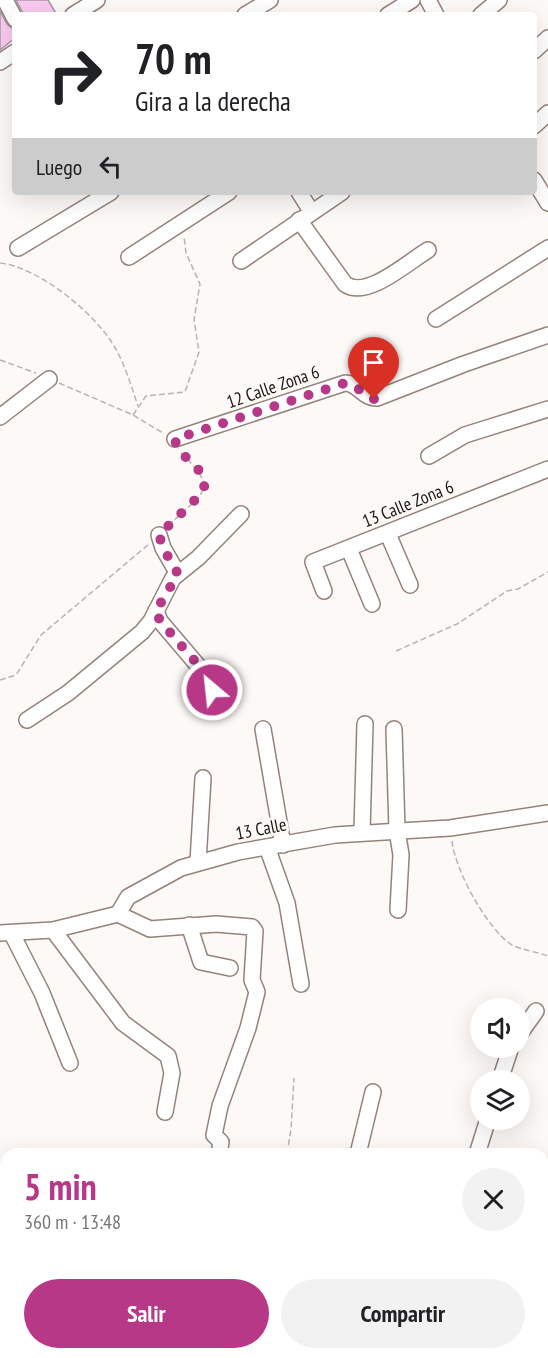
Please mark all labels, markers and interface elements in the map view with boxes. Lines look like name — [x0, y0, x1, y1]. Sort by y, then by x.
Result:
text: 70 m — [135, 31, 212, 86]
icon: right — [36, 36, 114, 114]
text: Gira a la derecha — [135, 84, 291, 118]
icon: left — [94, 150, 127, 183]
text: Luego — [36, 153, 82, 181]
pin — [348, 337, 399, 399]
icon: arrive — [357, 346, 390, 379]
street label: 12 Calle Zona 6 — [223, 360, 322, 413]
street label: 13 Calle Zona 6 — [359, 475, 457, 532]
position arrow — [180, 658, 244, 722]
street label: 13 Calle — [234, 812, 288, 845]
map controls — [470, 998, 530, 1130]
button: sound — [470, 998, 530, 1058]
button: layers — [470, 1070, 530, 1130]
text: 5 min — [24, 1163, 97, 1210]
button: close — [462, 1168, 525, 1231]
text: 360 m · 13:48 — [24, 1209, 121, 1235]
button: Salir — [24, 1279, 269, 1348]
button: Compartir — [281, 1279, 525, 1348]

